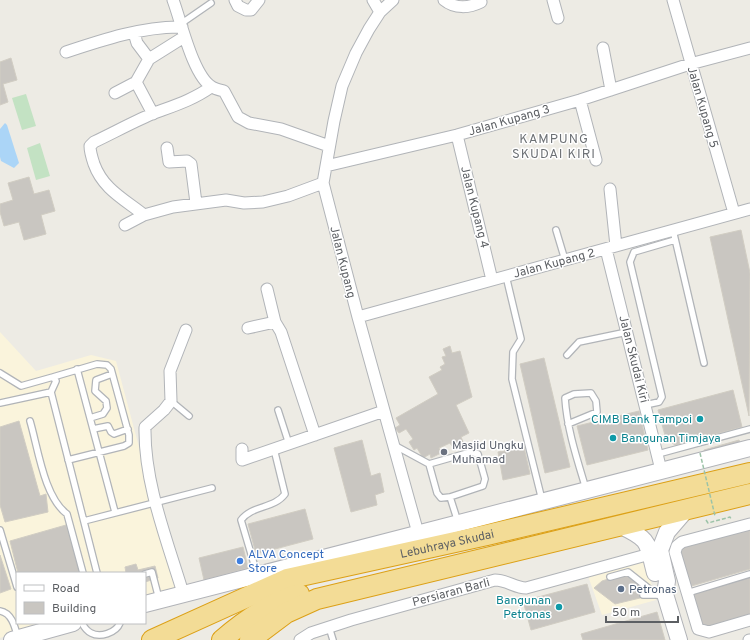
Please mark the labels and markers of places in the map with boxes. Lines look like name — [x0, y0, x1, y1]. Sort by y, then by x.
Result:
place label: CIMB Bank Tampoi — [591, 412, 692, 428]
marker: CIMB Bank Tampoi — [695, 414, 705, 424]
place label: Bangunan Timjaya — [621, 431, 721, 447]
marker: Bangunan Timjaya — [608, 433, 618, 443]
place label: Masjid Ungku Muhamad — [452, 438, 524, 468]
marker: Masjid Ungku Muhamad — [439, 447, 449, 457]
place label: ALVA Concept Store — [248, 547, 324, 577]
marker: ALVA Concept Store — [235, 556, 245, 566]
place label: Petronas — [629, 582, 677, 598]
marker: Petronas — [616, 584, 626, 594]
place label: Bangunan Petronas — [496, 593, 551, 623]
marker: Bangunan Petronas — [554, 602, 564, 612]

